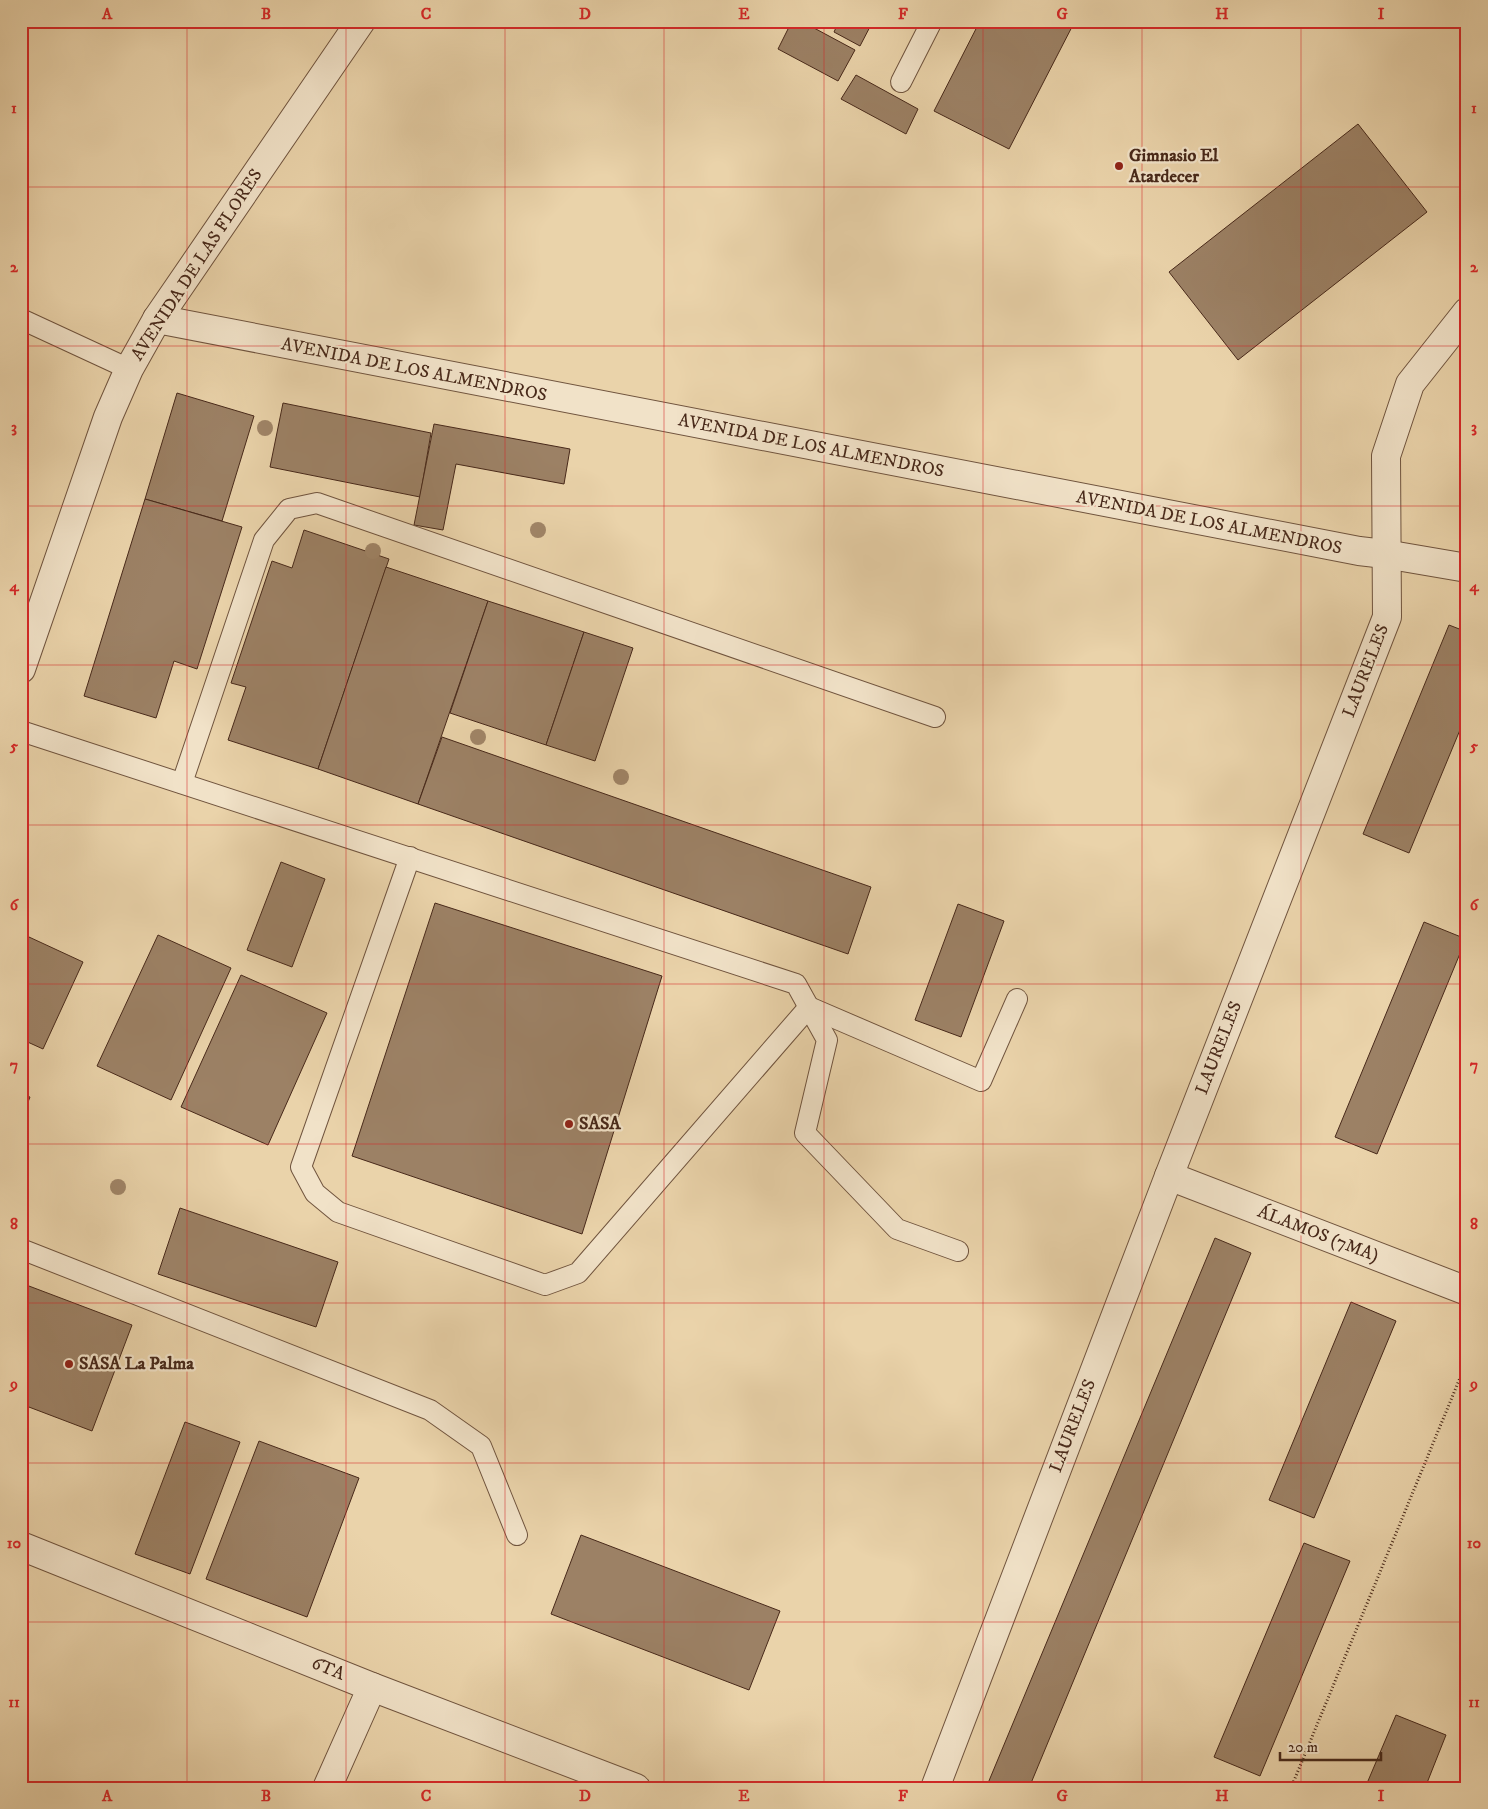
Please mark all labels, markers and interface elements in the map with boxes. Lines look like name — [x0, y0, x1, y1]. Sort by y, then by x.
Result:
text: A — [101, 4, 113, 24]
text: B — [261, 4, 271, 24]
text: C — [421, 4, 431, 24]
text: D — [579, 4, 591, 24]
text: E — [738, 4, 750, 24]
text: F — [898, 4, 908, 24]
text: G — [1056, 4, 1068, 24]
text: H — [1215, 4, 1229, 24]
text: I — [1378, 4, 1385, 24]
text: 1 — [11, 98, 17, 118]
text: 1 — [1471, 98, 1477, 118]
place label: Gimnasio El Atardecer — [1128, 145, 1219, 188]
marker: Gimnasio El Atardecer — [1113, 160, 1125, 172]
street label: AVENIDA DE LAS FLORES — [127, 165, 267, 365]
text: 2 — [10, 257, 19, 277]
text: 2 — [1470, 257, 1479, 277]
street label: AVENIDA DE LOS ALMENDROS — [279, 333, 549, 407]
street label: AVENIDA DE LOS ALMENDROS — [676, 409, 946, 483]
text: 3 — [11, 417, 17, 437]
text: 3 — [1471, 417, 1477, 437]
street label: AVENIDA DE LOS ALMENDROS — [1074, 486, 1344, 560]
text: 4 — [8, 576, 19, 596]
text: 4 — [1468, 576, 1479, 596]
street label: LAURELES — [1338, 621, 1394, 721]
text: 5 — [9, 736, 18, 756]
text: 5 — [1469, 736, 1478, 756]
text: 6 — [10, 895, 20, 915]
text: 6 — [1470, 895, 1480, 915]
street label: LAURELES — [1191, 998, 1247, 1098]
text: 7 — [10, 1055, 18, 1075]
text: 7 — [1470, 1055, 1478, 1075]
place label: SASA — [579, 1113, 621, 1135]
marker: SASA — [563, 1118, 575, 1130]
street label: ÁLAMOS (7MA) — [1254, 1200, 1382, 1267]
text: 8 — [10, 1214, 18, 1234]
text: 8 — [1470, 1214, 1478, 1234]
place label: SASA La Palma — [79, 1353, 194, 1375]
marker: SASA La Palma — [63, 1358, 75, 1370]
text: 9 — [9, 1374, 18, 1394]
text: 9 — [1469, 1374, 1478, 1394]
street label: LAURELES — [1045, 1376, 1101, 1476]
text: 10 — [7, 1533, 22, 1553]
text: 10 — [1467, 1533, 1482, 1553]
street label: 6TA — [308, 1652, 348, 1686]
text: 11 — [8, 1692, 20, 1712]
text: 11 — [1468, 1692, 1480, 1712]
scale bar — [1280, 1729, 1382, 1761]
text: 20 m — [1288, 1738, 1318, 1757]
text: A — [101, 1786, 113, 1806]
text: B — [261, 1786, 271, 1806]
text: C — [421, 1786, 431, 1806]
text: D — [579, 1786, 591, 1806]
text: E — [738, 1786, 750, 1806]
text: F — [898, 1786, 908, 1806]
text: G — [1056, 1786, 1068, 1806]
text: H — [1215, 1786, 1229, 1806]
text: I — [1378, 1786, 1385, 1806]

